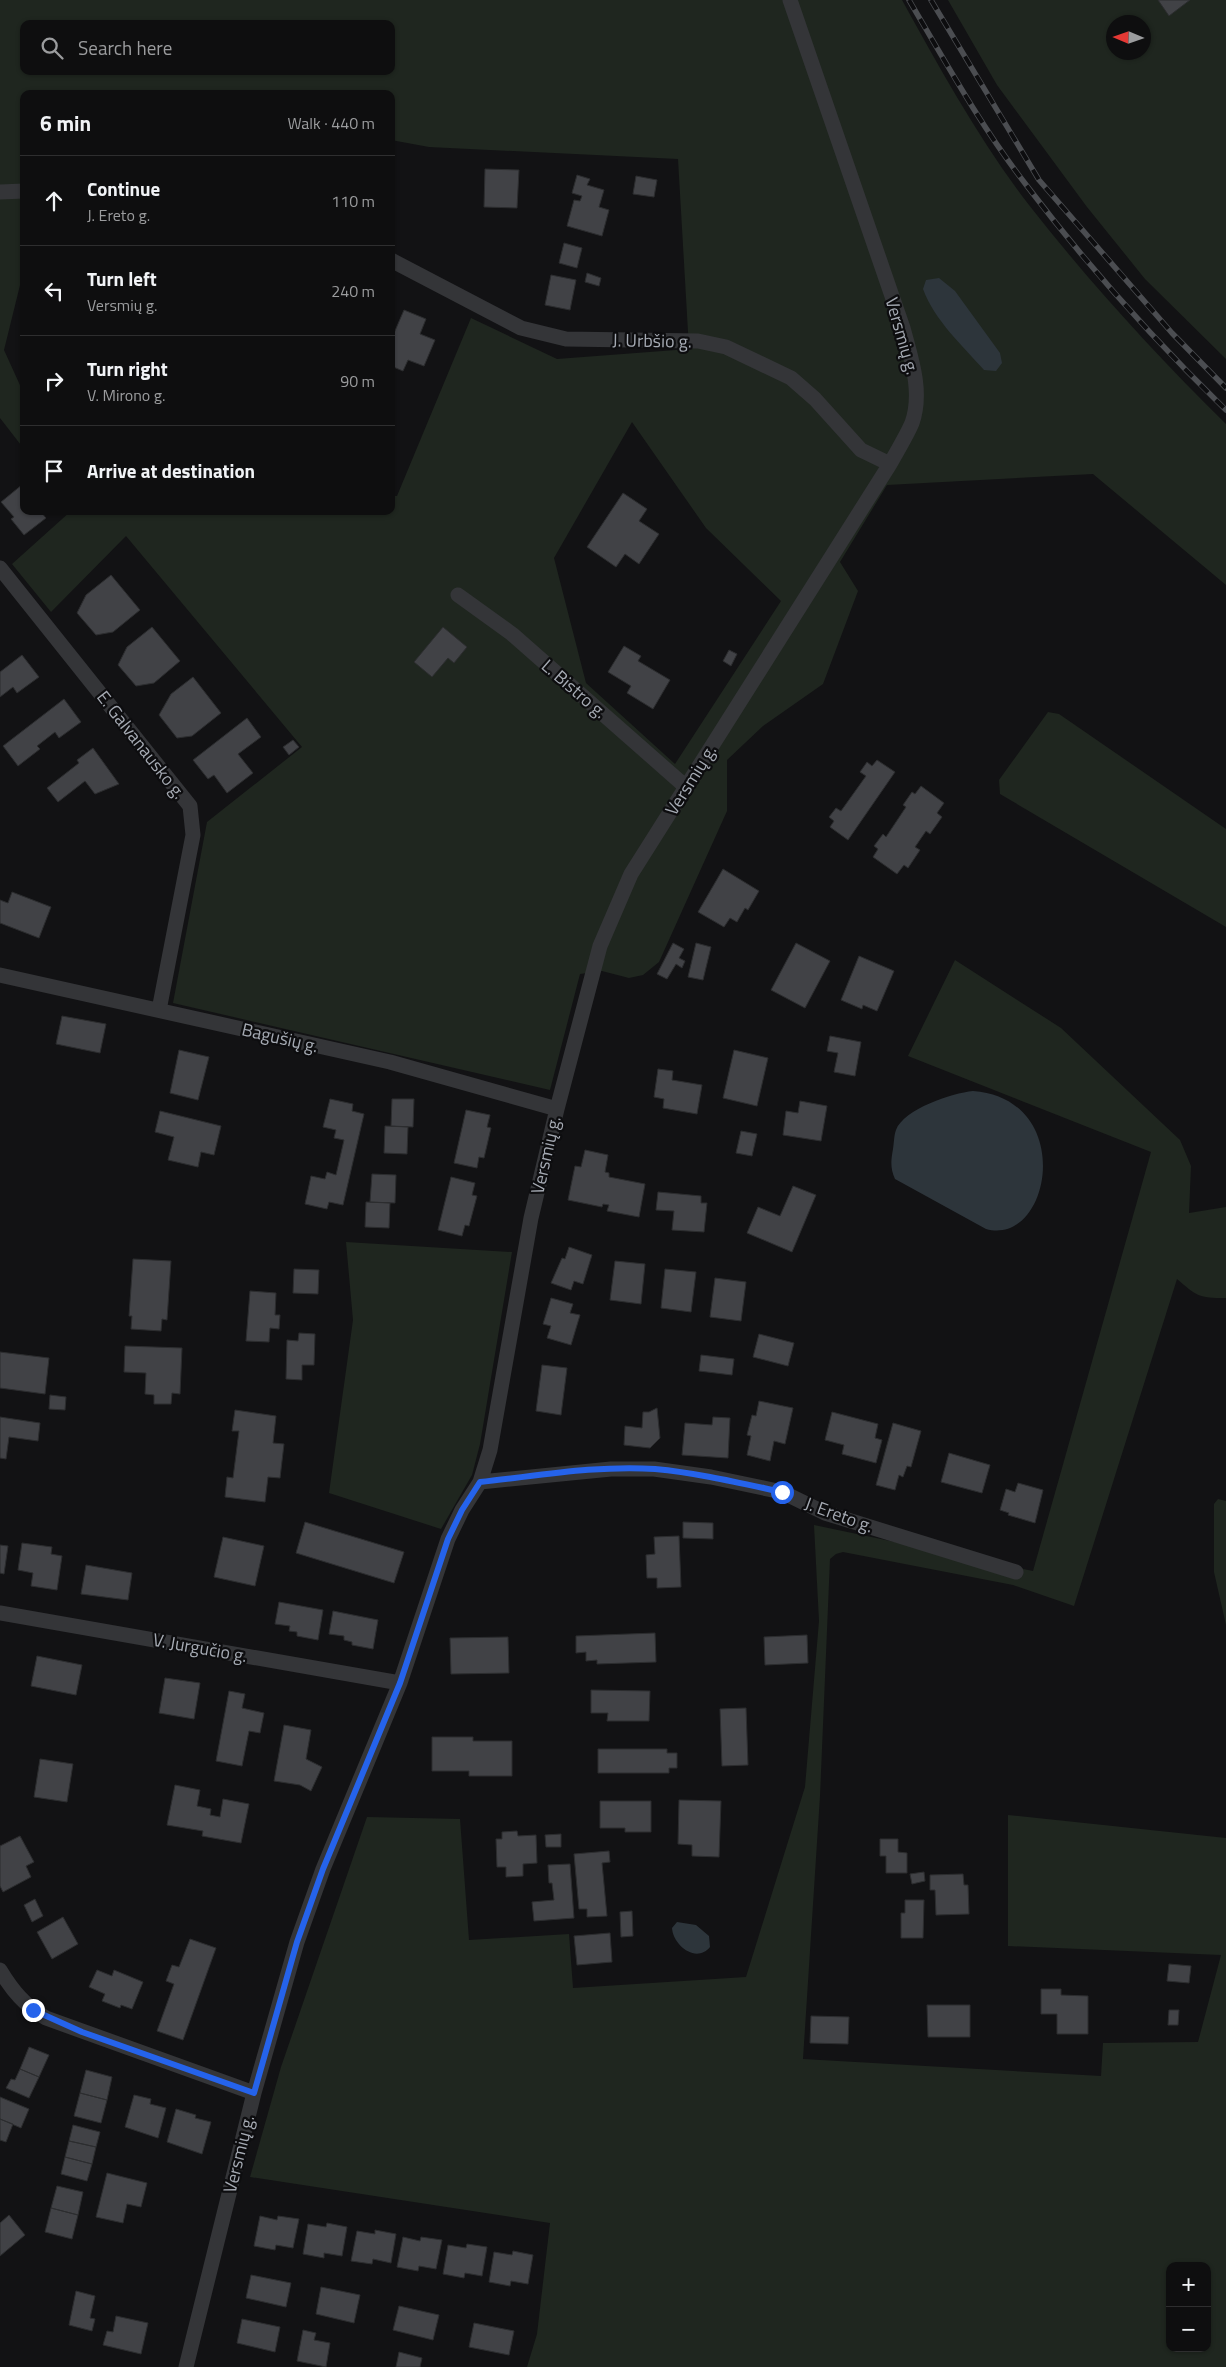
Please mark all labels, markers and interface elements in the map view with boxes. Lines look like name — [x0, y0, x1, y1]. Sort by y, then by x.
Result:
north arrow — [1106, 15, 1151, 60]
search box — [20, 20, 395, 75]
text: Search here — [78, 33, 172, 62]
icon: search — [38, 34, 66, 62]
text: 6 min — [40, 107, 91, 139]
text: Walk · 440 m — [287, 111, 375, 135]
text: Continue — [87, 174, 160, 203]
icon: ahead — [40, 187, 68, 215]
text: 110 m — [331, 189, 375, 213]
text: J. Ereto g. — [87, 203, 150, 227]
text: Turn left — [87, 264, 157, 293]
icon: left — [40, 277, 68, 305]
text: 240 m — [331, 279, 375, 303]
text: Versmių g. — [87, 293, 157, 317]
street label: Versmių g. — [879, 294, 926, 378]
street label: J. Urbšio g. — [612, 326, 692, 355]
text: Turn right — [87, 354, 168, 383]
icon: right — [40, 367, 68, 395]
text: 90 m — [340, 369, 375, 393]
text: V. Mirono g. — [87, 383, 165, 407]
text: Arrive at destination — [87, 456, 255, 485]
icon: arrive — [40, 457, 68, 485]
street label: L. Bistro g. — [536, 653, 613, 725]
street label: E. Galvanausko g. — [90, 685, 192, 805]
street label: Versmių g. — [658, 739, 723, 820]
street label: Bagušių g. — [239, 1016, 321, 1059]
street label: Versmių g. — [523, 1113, 568, 1197]
route start — [771, 1481, 794, 1504]
street label: J. Ereto g. — [801, 1490, 877, 1539]
street label: V. Jurgučio g. — [151, 1626, 249, 1669]
route end — [22, 1999, 45, 2022]
street label: Versmių g. — [216, 2112, 261, 2196]
map controls — [1166, 2262, 1211, 2352]
button: + — [1166, 2262, 1211, 2307]
button: − — [1166, 2307, 1211, 2352]

